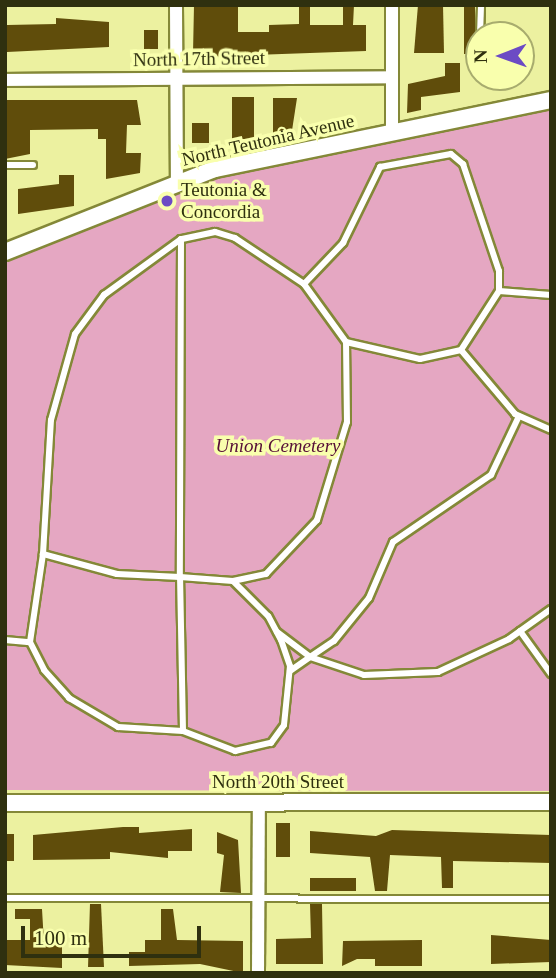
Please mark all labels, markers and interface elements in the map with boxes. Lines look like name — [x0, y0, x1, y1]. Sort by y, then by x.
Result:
north arrow — [465, 21, 535, 91]
street label: North 17th Street — [133, 46, 265, 72]
text: N — [470, 49, 491, 63]
street label: North Teutonia Avenue — [179, 109, 357, 171]
place label: Teutonia & Concordia — [181, 179, 267, 223]
marker: Teutonia & Concordia — [159, 193, 175, 209]
park label: Union Cemetery — [215, 435, 341, 457]
street label: North 20th Street — [212, 771, 344, 793]
scale bar — [24, 912, 205, 956]
text: 100 m — [34, 926, 87, 950]

